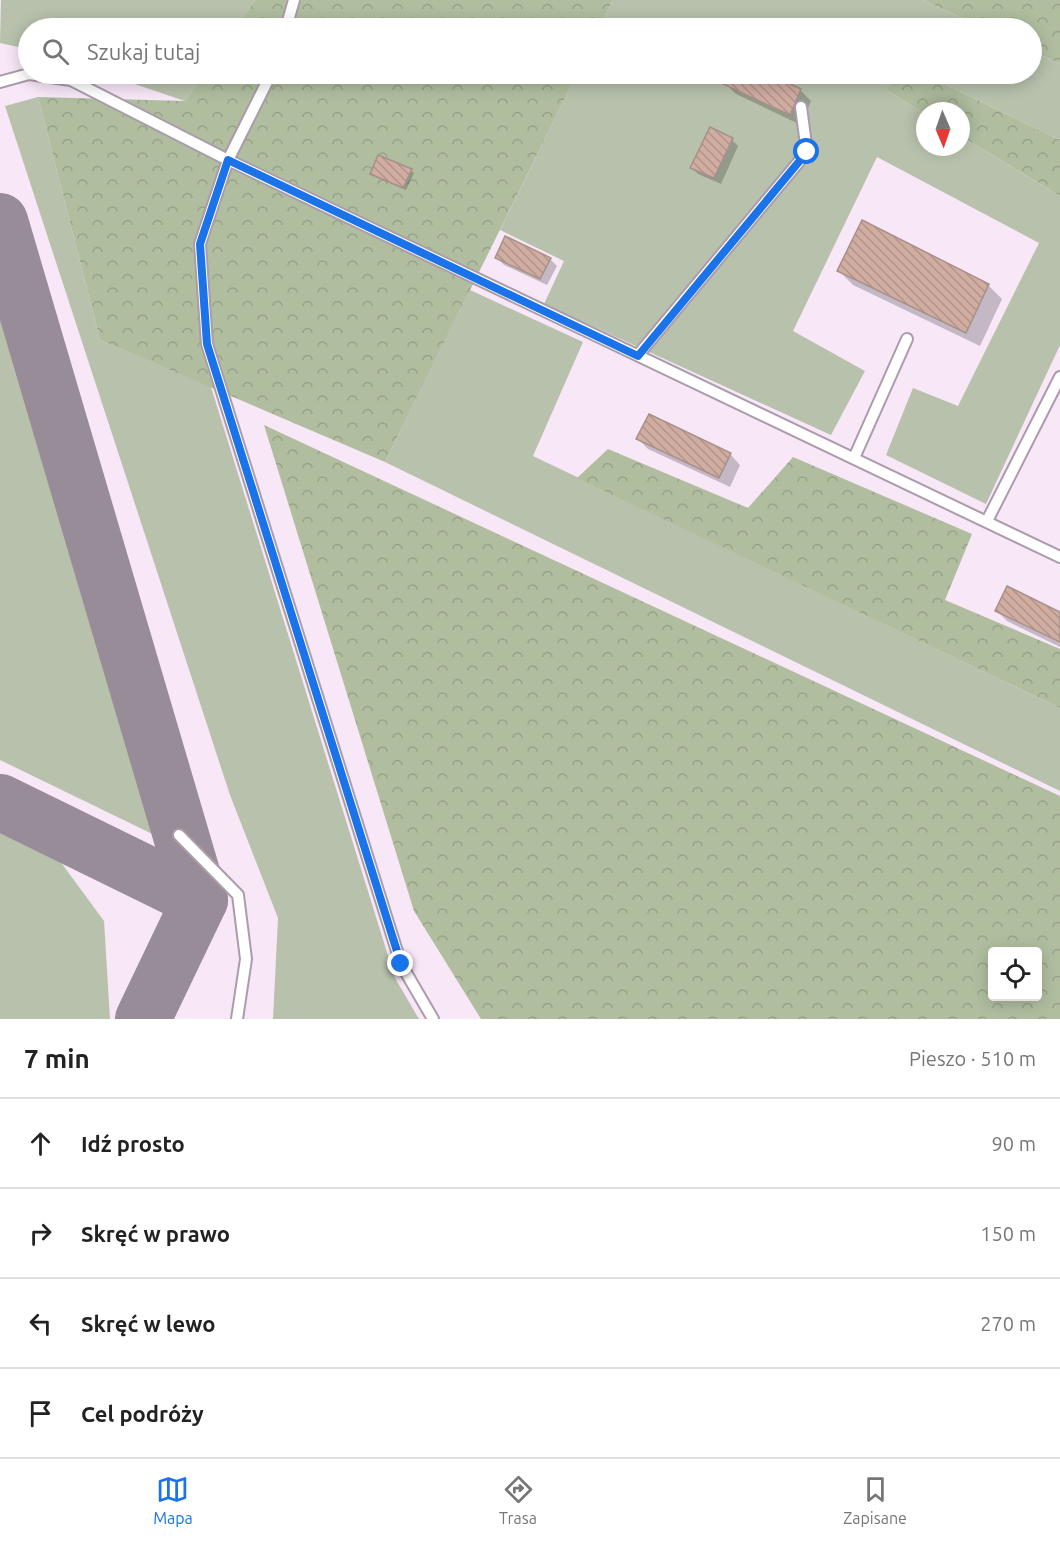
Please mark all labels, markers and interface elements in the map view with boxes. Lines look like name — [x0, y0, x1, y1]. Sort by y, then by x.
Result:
search box — [18, 18, 1042, 84]
icon: search — [39, 35, 72, 68]
text: Szukaj tutaj — [87, 39, 200, 64]
north arrow — [916, 102, 970, 156]
route start — [793, 138, 819, 164]
map controls — [988, 947, 1042, 1001]
button: locate — [988, 947, 1042, 1001]
route end — [387, 950, 413, 976]
text: 7 min — [24, 1044, 90, 1073]
text: Pieszo · 510 m — [909, 1047, 1036, 1070]
icon: ahead — [24, 1127, 57, 1160]
text: Idź prosto — [81, 1131, 185, 1156]
text: 90 m — [992, 1132, 1036, 1155]
icon: right — [24, 1217, 57, 1250]
text: Skręć w prawo — [81, 1221, 230, 1246]
text: 150 m — [980, 1222, 1036, 1245]
icon: left — [24, 1307, 57, 1340]
text: Skręć w lewo — [81, 1311, 215, 1336]
text: 270 m — [980, 1312, 1036, 1335]
icon: arrive — [24, 1397, 57, 1430]
text: Cel podróży — [81, 1401, 204, 1426]
tab: Mapa — [153, 1473, 193, 1527]
tab: Trasa — [499, 1473, 537, 1527]
tab: Zapisane — [843, 1473, 907, 1527]

